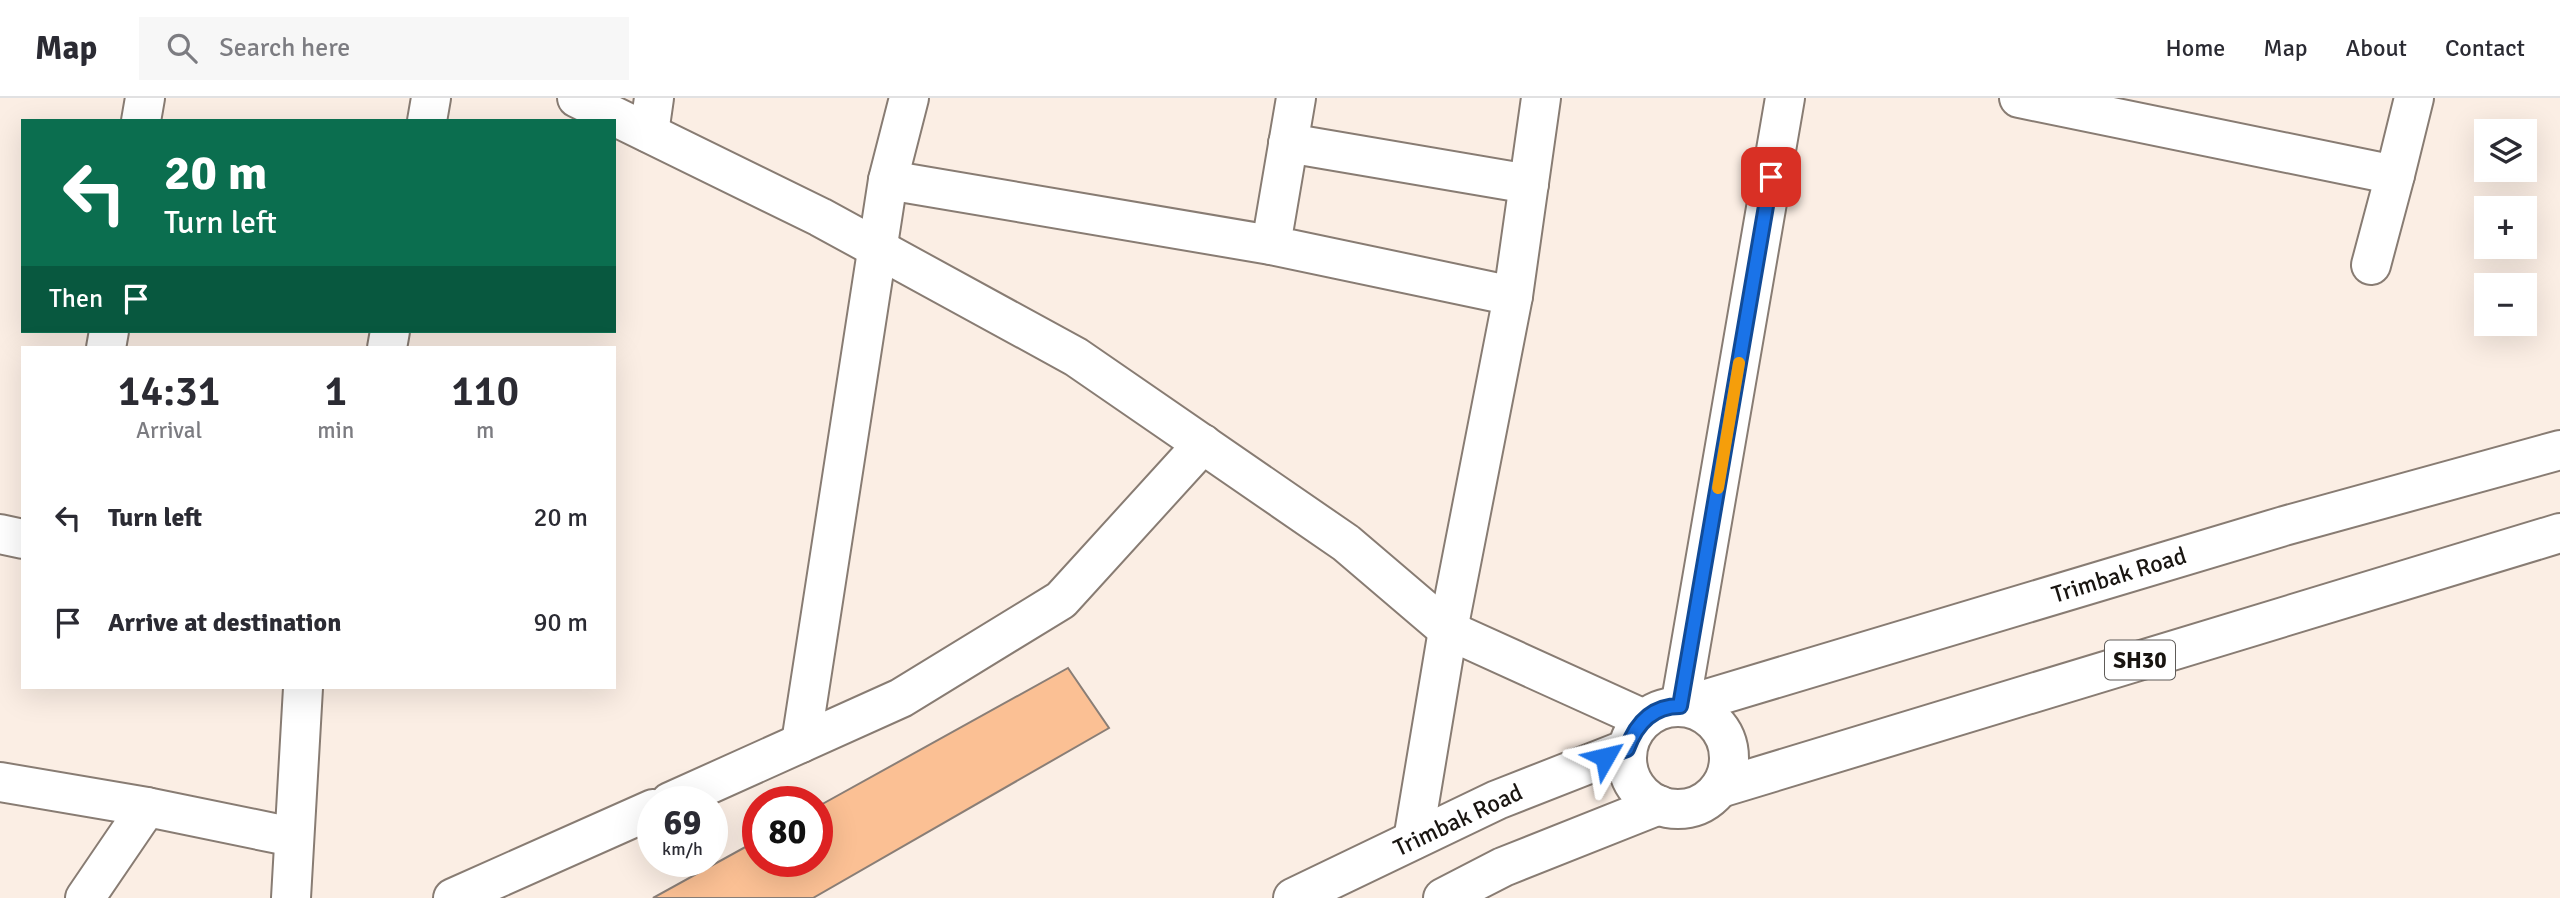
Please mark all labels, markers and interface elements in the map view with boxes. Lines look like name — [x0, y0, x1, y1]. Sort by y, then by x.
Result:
search box — [139, 17, 629, 80]
text: Map — [35, 28, 97, 69]
icon: search — [163, 29, 201, 67]
text: Search here — [219, 32, 350, 64]
text: Home — [2165, 33, 2225, 63]
text: Map — [2263, 33, 2308, 63]
text: About — [2346, 33, 2407, 63]
text: Contact — [2445, 33, 2525, 63]
map controls — [2474, 119, 2537, 336]
button: layers — [2474, 119, 2537, 182]
text: 20 m — [164, 143, 267, 203]
icon: left — [49, 147, 140, 238]
pin — [1741, 147, 1801, 207]
icon: arrive — [1752, 158, 1790, 196]
button: + — [2474, 196, 2537, 259]
text: Turn left — [164, 203, 277, 242]
button: − — [2474, 273, 2537, 336]
icon: arrive — [117, 280, 155, 318]
text: Then — [49, 283, 103, 315]
text: 14:31 — [118, 366, 220, 417]
text: 1 — [324, 366, 347, 417]
text: 110 — [451, 366, 519, 417]
text: Arrival — [136, 416, 202, 445]
text: min — [317, 416, 354, 445]
text: m — [476, 416, 494, 445]
icon: left — [49, 499, 87, 537]
text: Turn left — [108, 502, 202, 534]
text: 20 m — [533, 502, 588, 534]
street label: Trimbak Road — [2048, 540, 2190, 610]
icon: arrive — [49, 604, 87, 642]
text: Arrive at destination — [108, 607, 341, 639]
text: 90 m — [533, 607, 588, 639]
road number: SH30 — [2105, 640, 2175, 680]
position arrow — [1568, 720, 1642, 794]
street label: Trimbak Road — [1389, 777, 1527, 863]
speed limit sign: 80 — [742, 786, 833, 877]
text: 69 — [664, 801, 701, 844]
text: km/h — [662, 838, 703, 860]

